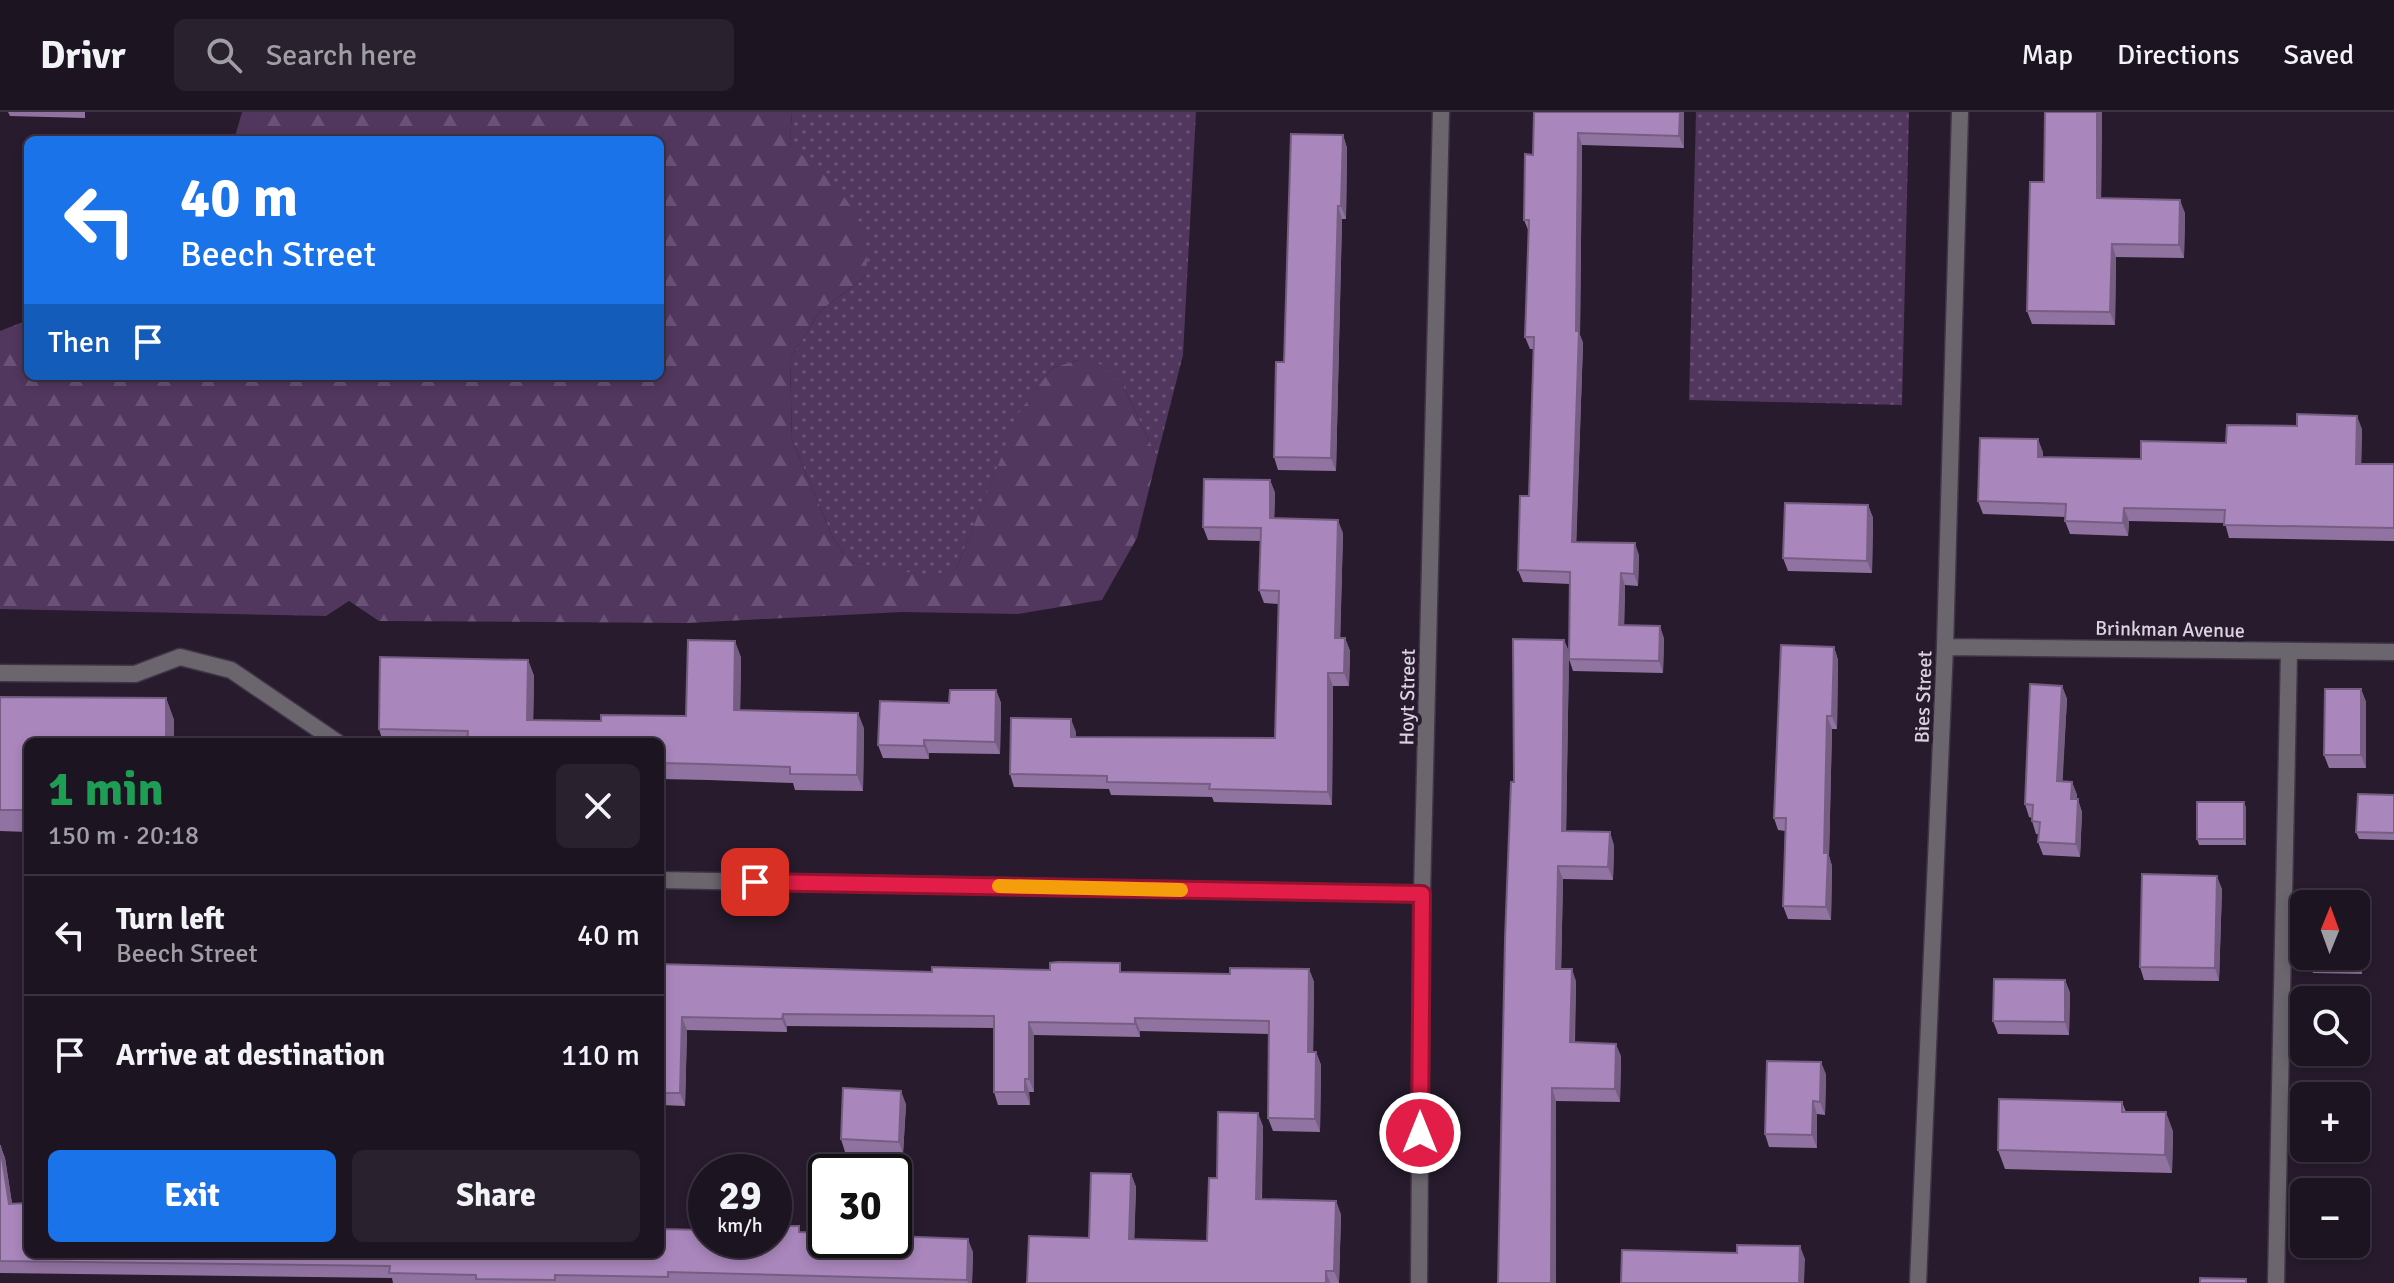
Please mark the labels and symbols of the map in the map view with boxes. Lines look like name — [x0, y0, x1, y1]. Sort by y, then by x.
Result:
street label: Brinkman Avenue — [2095, 616, 2245, 643]
street label: Hoyt Street — [1394, 648, 1421, 746]
street label: Bies Street — [1909, 650, 1938, 744]
pin — [721, 848, 789, 916]
north arrow — [2290, 890, 2370, 970]
position arrow — [1378, 1091, 1462, 1175]
speed limit sign: 30 — [808, 1154, 912, 1258]

